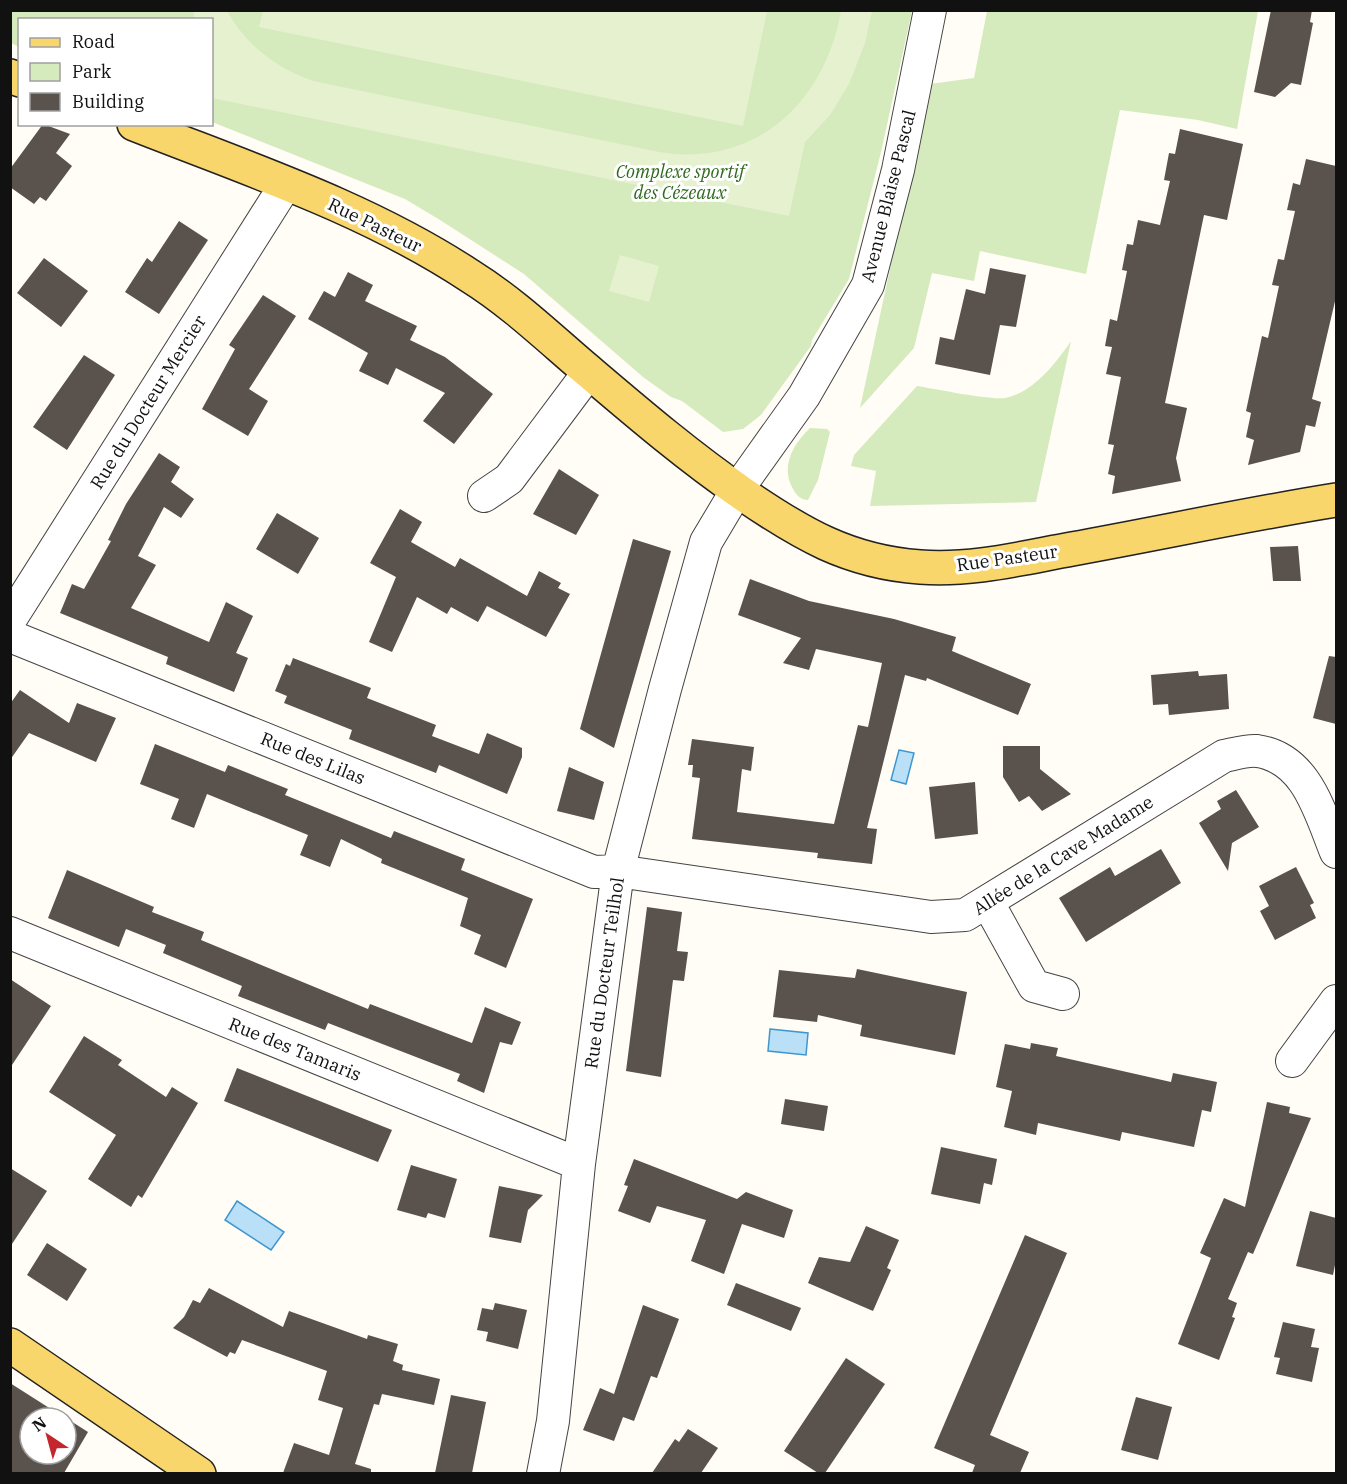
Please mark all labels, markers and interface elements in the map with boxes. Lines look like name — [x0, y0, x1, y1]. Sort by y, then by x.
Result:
legend — [18, 18, 213, 126]
text: Road — [72, 30, 115, 53]
text: Park — [72, 60, 112, 83]
text: Building — [72, 90, 144, 113]
street label: Avenue Blaise Pascal — [855, 107, 921, 285]
park label: Complexe sportif des Cézeaux — [616, 160, 748, 204]
street label: Rue Pasteur — [324, 192, 426, 258]
street label: Rue du Docteur Mercier — [85, 311, 211, 493]
street label: Rue Pasteur — [955, 540, 1059, 576]
street label: Rue des Lilas — [257, 727, 369, 789]
street label: Allée de la Cave Madame — [969, 790, 1157, 920]
street label: Rue du Docteur Teilhol — [579, 876, 629, 1070]
street label: Rue des Tamaris — [225, 1012, 365, 1086]
north arrow — [18, 1406, 78, 1466]
text: N — [28, 1412, 50, 1436]

